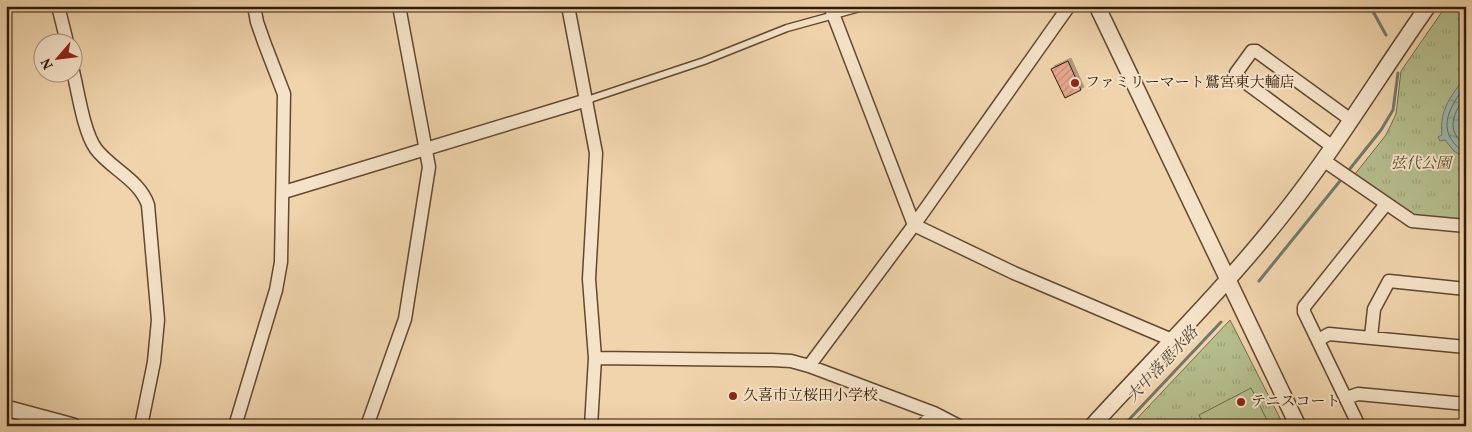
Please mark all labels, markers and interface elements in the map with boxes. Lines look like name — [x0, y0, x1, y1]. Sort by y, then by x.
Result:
north arrow — [32, 32, 82, 82]
text: N — [37, 54, 59, 72]
place label: ファミリーマート鷲宮東大輪店 — [1085, 73, 1295, 94]
marker: ファミリーマート鷲宮東大輪店 — [1069, 77, 1081, 89]
park label: 弦代公園 — [1391, 154, 1454, 175]
water label: 大中落悪水路 — [1122, 322, 1204, 408]
place label: 久喜市立桜田小学校 — [743, 386, 878, 407]
marker: 久喜市立桜田小学校 — [727, 390, 739, 402]
place label: テニスコート — [1251, 392, 1340, 413]
marker: テニスコート — [1235, 396, 1247, 408]

